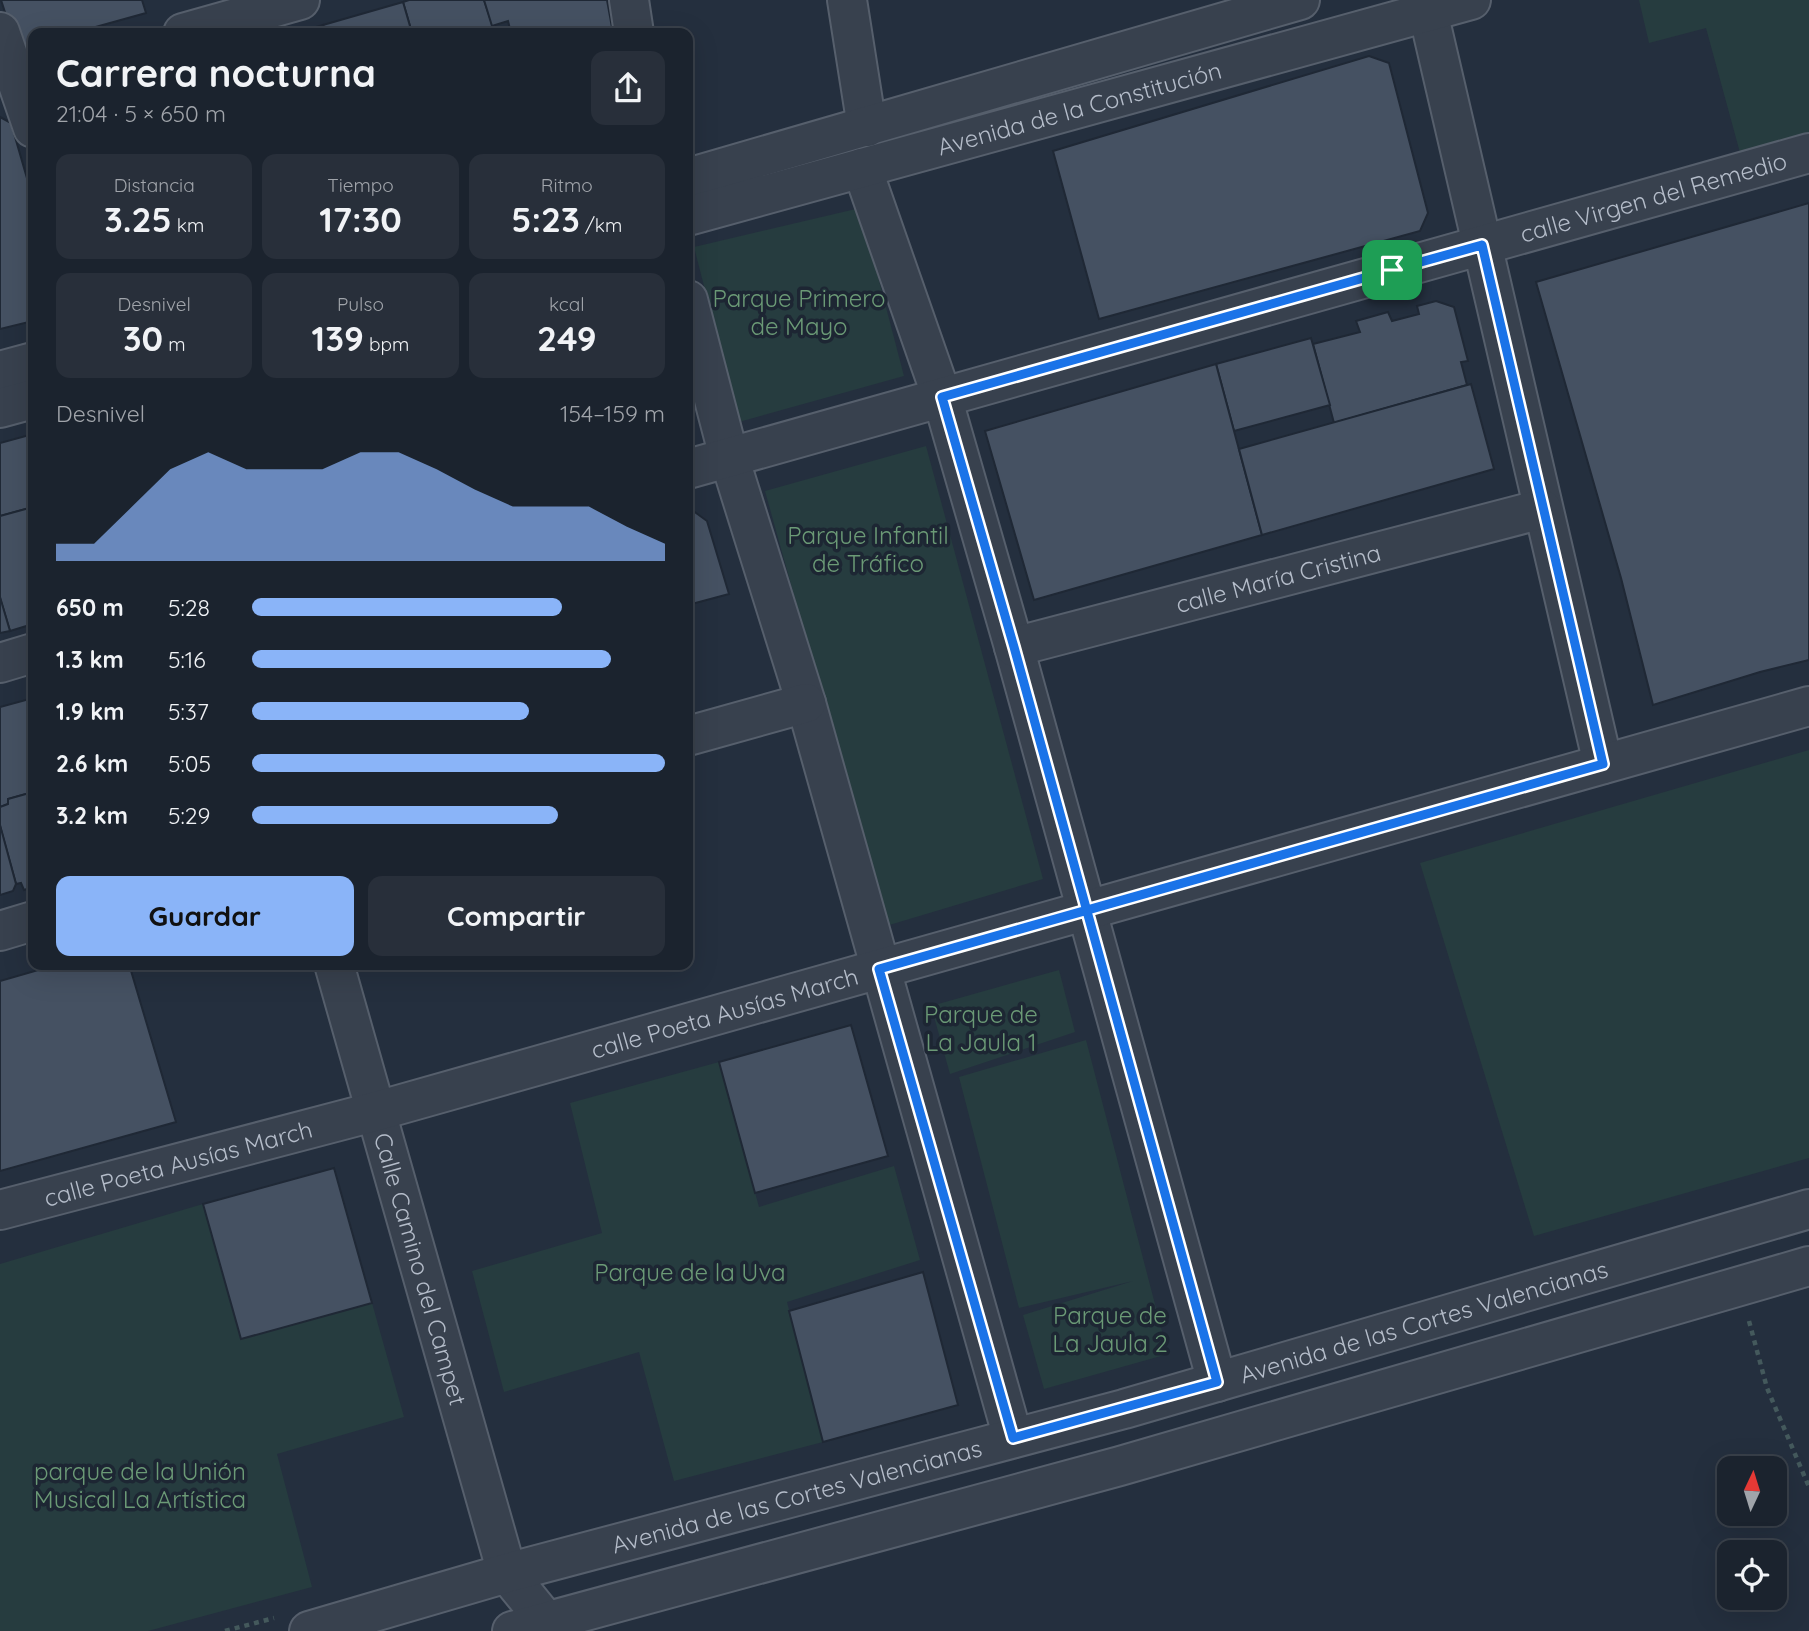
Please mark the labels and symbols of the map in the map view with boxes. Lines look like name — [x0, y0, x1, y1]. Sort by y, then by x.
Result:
street label: Avenida de la Constitución — [934, 55, 1225, 161]
street label: calle Virgen del Remedio — [1517, 145, 1790, 249]
pin — [1362, 240, 1422, 300]
park label: Parque Primero de Mayo — [712, 283, 886, 341]
park label: Parque Infantil de Tráfico — [787, 520, 949, 578]
street label: calle María Cristina — [1172, 537, 1384, 619]
street label: calle Poeta Ausías March — [588, 961, 862, 1065]
park label: Parque de La Jaula 1 — [924, 999, 1038, 1057]
street label: calle Poeta Ausías March — [41, 1114, 315, 1213]
street label: Calle Camino del Campet — [368, 1129, 474, 1409]
street label: Avenida de las Cortes Valencianas — [1236, 1254, 1611, 1389]
park label: Parque de la Uva — [594, 1257, 786, 1287]
park label: Parque de La Jaula 2 — [1052, 1300, 1168, 1358]
street label: Avenida de las Cortes Valencianas — [608, 1432, 985, 1560]
park label: parque de la Unión Musical La Artística — [34, 1456, 246, 1514]
north arrow — [1717, 1456, 1787, 1526]

